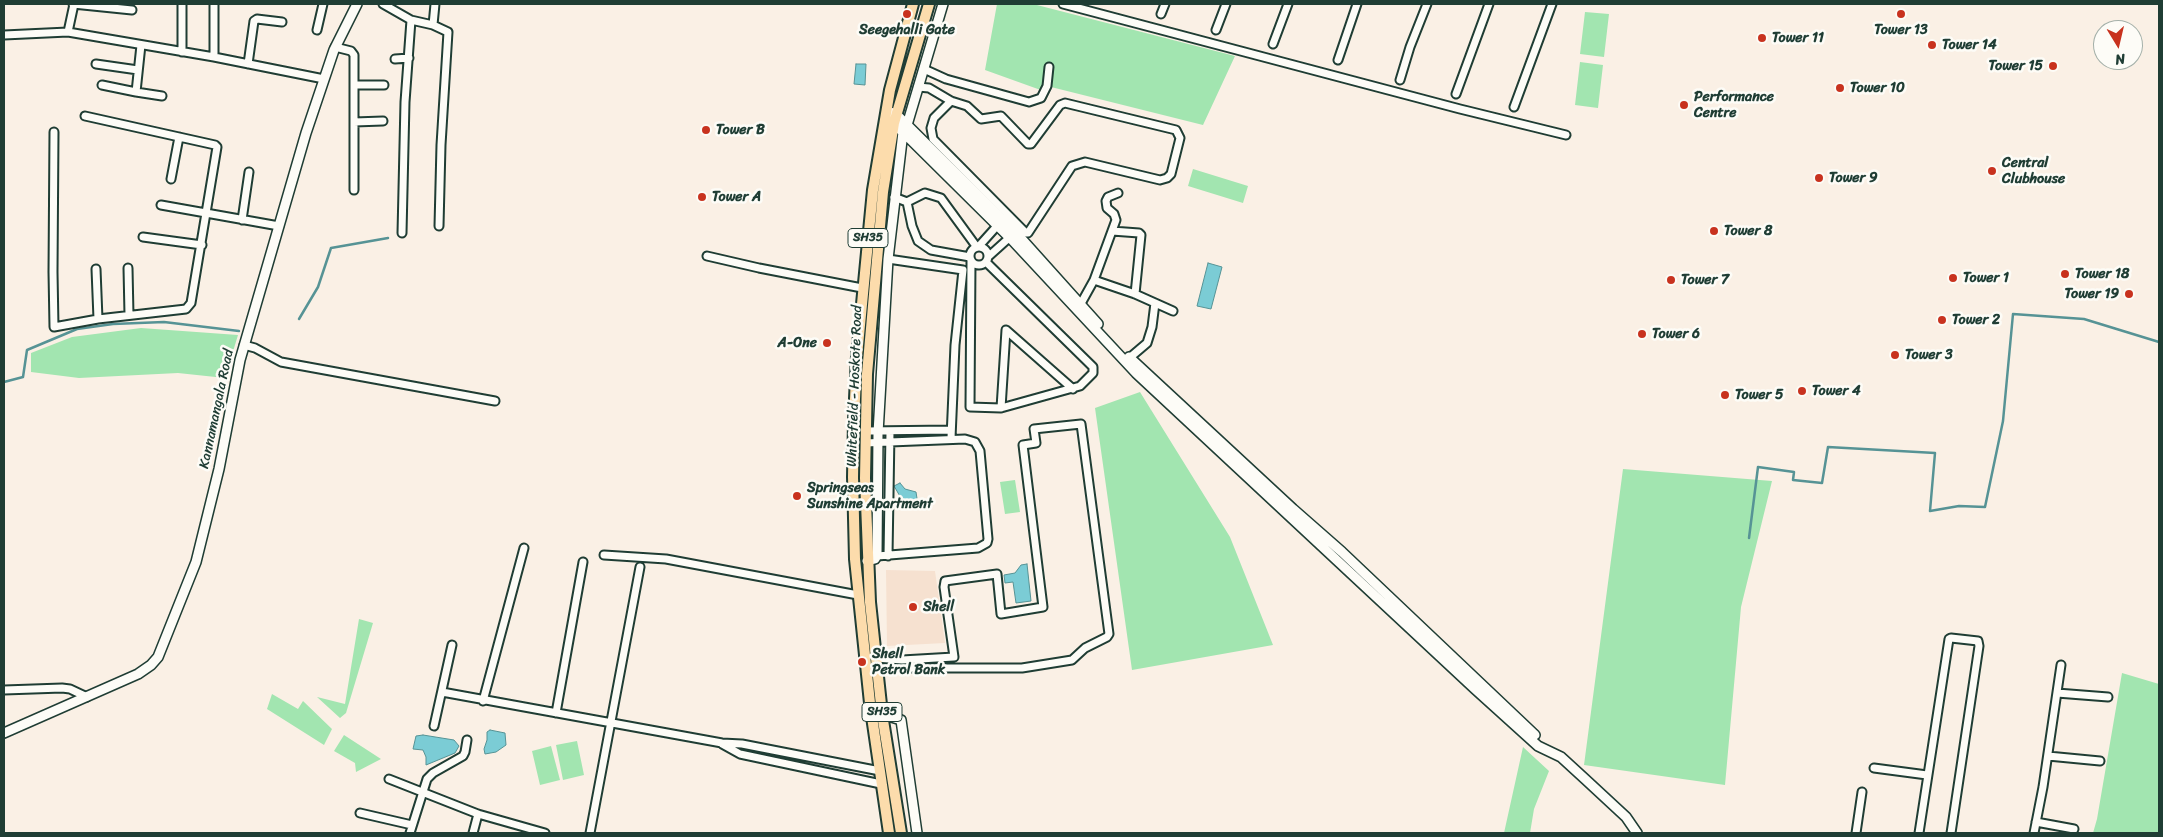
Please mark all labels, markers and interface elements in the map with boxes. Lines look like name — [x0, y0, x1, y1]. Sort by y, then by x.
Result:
marker: Seegehalli Gate — [901, 8, 913, 20]
marker: Tower 13 — [1895, 8, 1907, 20]
north arrow — [2093, 20, 2143, 70]
place label: Seegehalli Gate — [859, 22, 955, 38]
place label: Tower 13 — [1874, 22, 1928, 38]
place label: Tower 11 — [1772, 30, 1824, 46]
marker: Tower 11 — [1756, 32, 1768, 44]
place label: Tower 14 — [1942, 37, 1997, 53]
marker: Tower 14 — [1926, 39, 1938, 51]
text: N — [2114, 46, 2127, 72]
place label: Tower 15 — [1989, 58, 2043, 74]
marker: Tower 15 — [2047, 60, 2059, 72]
place label: Tower 10 — [1850, 80, 1905, 96]
marker: Tower 10 — [1834, 82, 1846, 94]
place label: Performance Centre — [1694, 89, 1774, 121]
marker: Performance Centre — [1678, 99, 1690, 111]
place label: Tower B — [716, 122, 765, 138]
marker: Tower B — [700, 124, 712, 136]
place label: Central Clubhouse — [2002, 155, 2065, 188]
marker: Central Clubhouse — [1986, 165, 1998, 177]
place label: Tower 9 — [1829, 170, 1877, 186]
marker: Tower 9 — [1813, 172, 1825, 184]
place label: Tower A — [712, 189, 761, 205]
marker: Tower A — [696, 191, 708, 203]
place label: Tower 8 — [1724, 223, 1772, 239]
marker: Tower 8 — [1708, 225, 1720, 237]
road number: SH35 — [848, 228, 888, 248]
place label: Tower 18 — [2075, 266, 2129, 282]
marker: Tower 18 — [2059, 268, 2071, 280]
place label: Tower 1 — [1963, 270, 2009, 286]
place label: Tower 7 — [1681, 272, 1729, 288]
marker: Tower 1 — [1947, 272, 1959, 284]
marker: Tower 7 — [1665, 274, 1677, 286]
place label: Tower 19 — [2065, 286, 2119, 302]
marker: Tower 19 — [2123, 288, 2135, 300]
street label: Whitefield - Hoskote Road — [844, 305, 866, 467]
place label: Tower 2 — [1952, 312, 2000, 328]
marker: Tower 2 — [1936, 314, 1948, 326]
place label: Tower 6 — [1652, 326, 1700, 342]
marker: Tower 6 — [1636, 328, 1648, 340]
place label: A-One — [778, 335, 817, 351]
marker: A-One — [821, 337, 833, 349]
place label: Tower 3 — [1905, 347, 1953, 363]
street label: Kannamangala Road — [196, 348, 238, 470]
marker: Tower 3 — [1889, 349, 1901, 361]
place label: Tower 4 — [1812, 383, 1861, 399]
marker: Tower 4 — [1796, 385, 1808, 397]
place label: Tower 5 — [1735, 387, 1783, 403]
marker: Tower 5 — [1719, 389, 1731, 401]
place label: Springseas Sunshine Apartment — [807, 480, 933, 512]
marker: Springseas Sunshine Apartment — [791, 490, 803, 502]
place label: Shell — [923, 599, 954, 615]
marker: Shell — [907, 601, 919, 613]
place label: Shell Petrol Bank — [872, 646, 945, 679]
marker: Shell Petrol Bank — [856, 656, 868, 668]
road number: SH35 — [862, 702, 902, 722]

